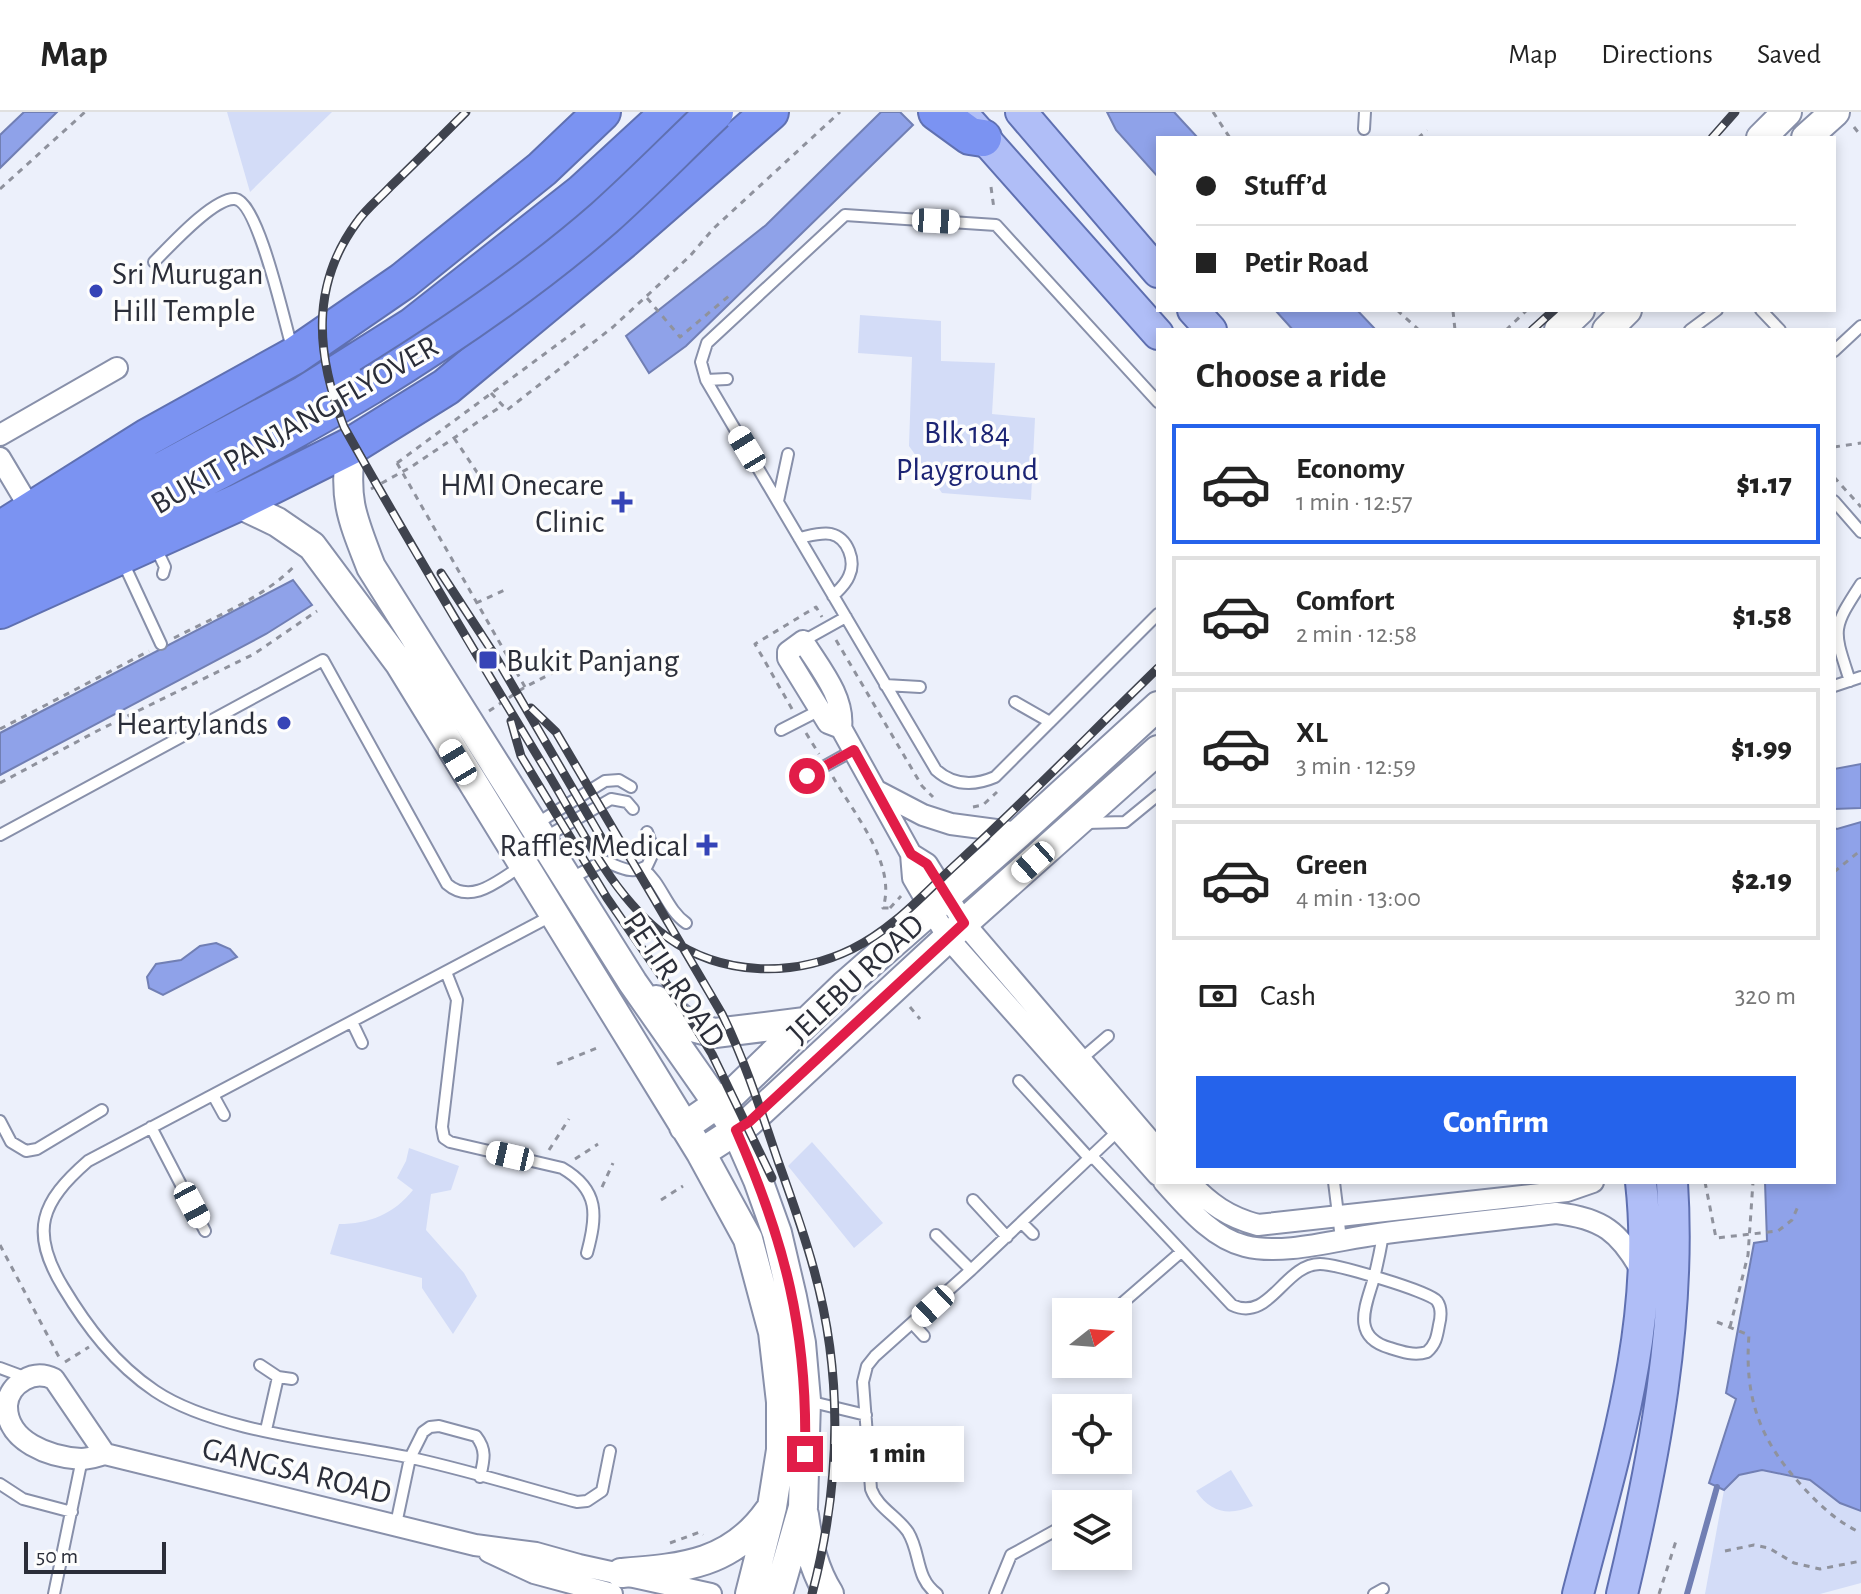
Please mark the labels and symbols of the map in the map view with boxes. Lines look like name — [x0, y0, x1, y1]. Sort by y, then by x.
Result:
car — [911, 208, 961, 234]
place label: Sri Murugan Hill Temple — [112, 258, 264, 327]
marker: Sri Murugan Hill Temple — [87, 282, 105, 300]
street label: BUKIT PANJANG FLYOVER — [145, 330, 444, 520]
park label: Blk 184 Playground — [896, 417, 1038, 486]
car — [724, 422, 770, 476]
place label: HMI Onecare Clinic — [440, 469, 604, 538]
marker: HMI Onecare Clinic — [611, 491, 633, 513]
place label: Bukit Panjang — [506, 645, 680, 677]
marker: Bukit Panjang — [477, 649, 499, 671]
place label: Heartylands — [116, 708, 268, 740]
marker: Heartylands — [275, 714, 293, 732]
car — [435, 735, 481, 789]
route start — [789, 758, 825, 794]
place label: Raffles Medical — [499, 830, 689, 862]
marker: Raffles Medical — [696, 834, 718, 856]
car — [1007, 837, 1059, 887]
street label: PETIR ROAD — [617, 906, 731, 1053]
street label: JELEBU ROAD — [781, 908, 930, 1049]
car — [484, 1139, 536, 1173]
car — [170, 1178, 214, 1232]
car — [907, 1281, 959, 1331]
north arrow — [1052, 1298, 1132, 1378]
callout: 1 min — [833, 1426, 965, 1482]
street label: GANGSA ROAD — [199, 1432, 395, 1510]
route end — [787, 1436, 823, 1472]
scale bar — [24, 1538, 166, 1574]

